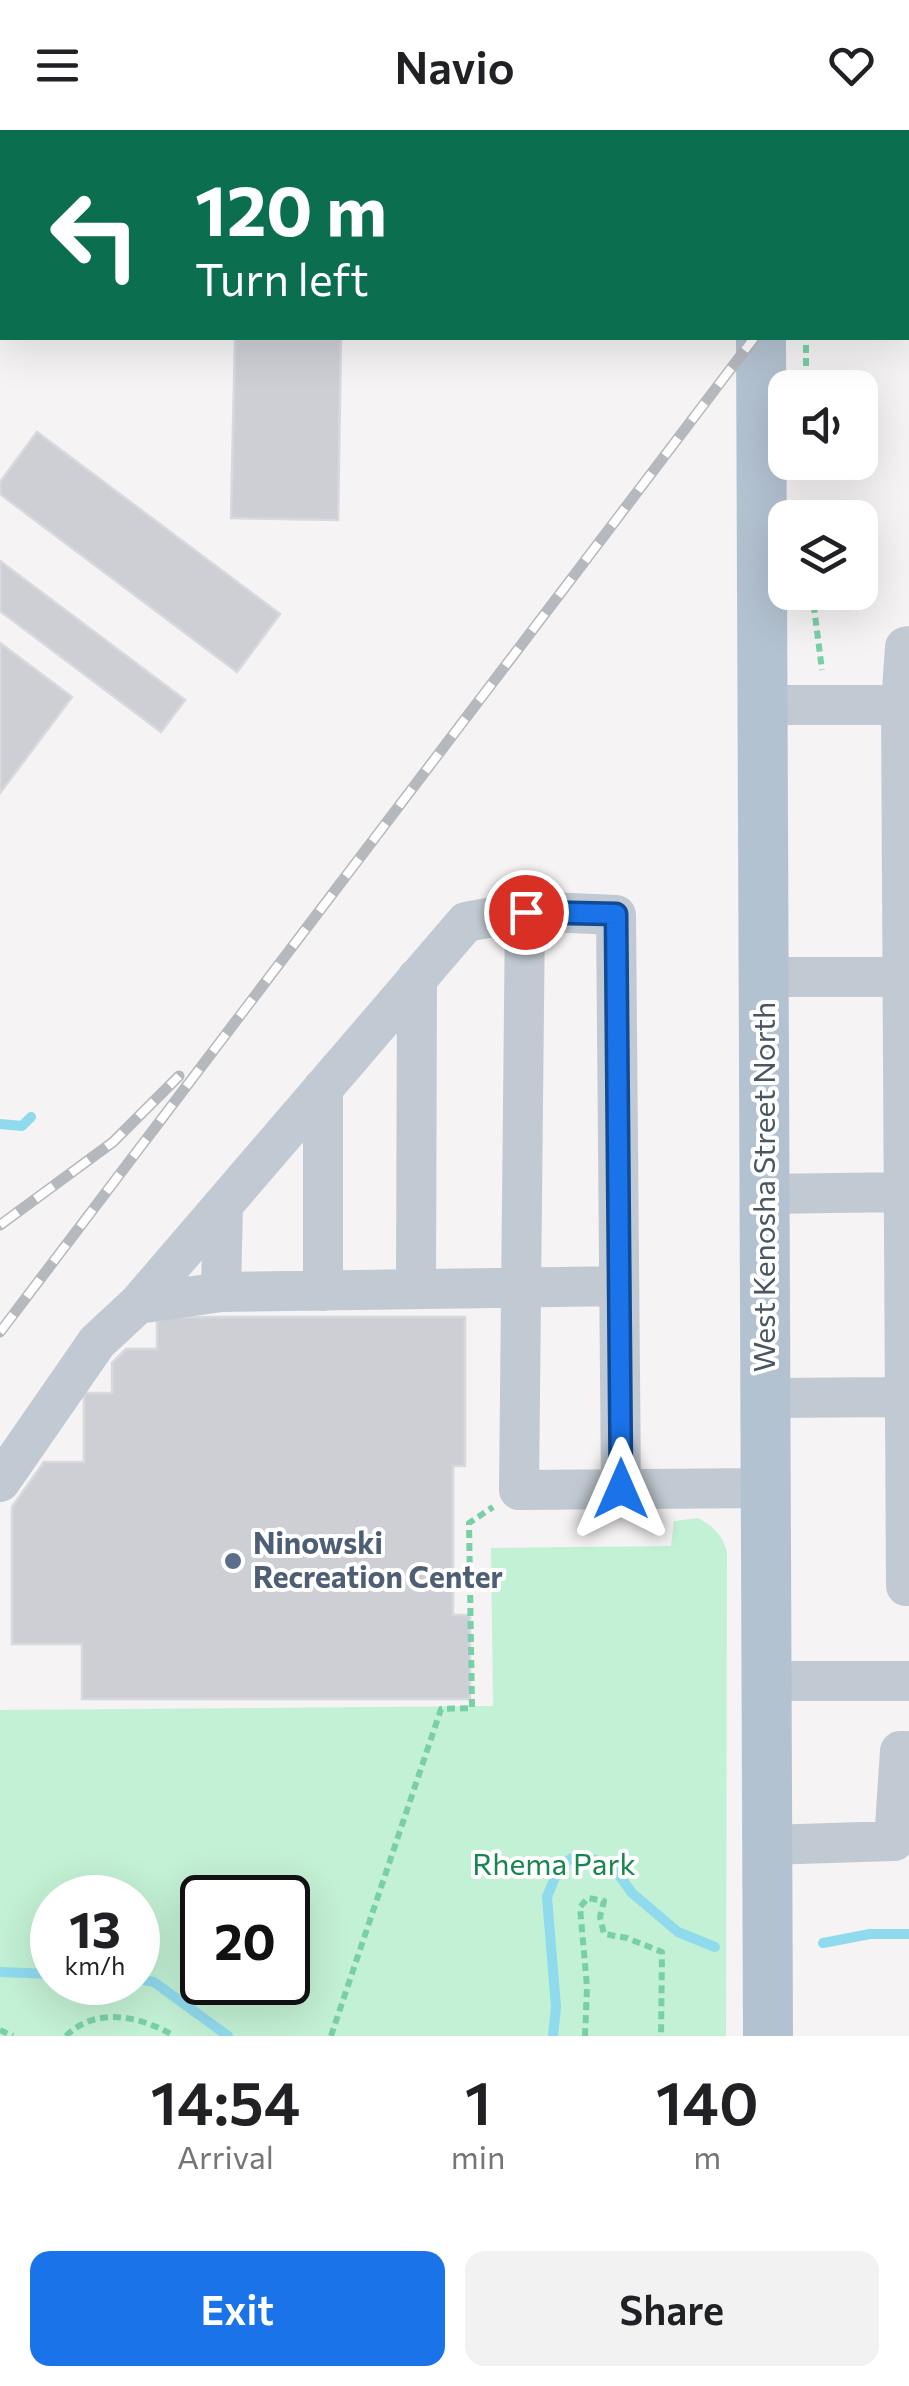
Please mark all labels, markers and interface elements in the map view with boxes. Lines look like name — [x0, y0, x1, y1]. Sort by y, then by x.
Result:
icon: menu — [30, 38, 85, 93]
text: Navio — [394, 38, 515, 93]
icon: heart — [824, 38, 879, 93]
text: 120 m — [195, 165, 387, 250]
icon: left — [30, 170, 160, 300]
text: Turn left — [195, 250, 369, 305]
map controls — [768, 370, 878, 610]
button: sound — [768, 370, 878, 480]
button: layers — [768, 500, 878, 610]
pin — [484, 870, 569, 955]
icon: arrive — [499, 885, 554, 940]
street label: West Kenosha Street North — [744, 1002, 781, 1372]
position arrow — [569, 1437, 673, 1541]
place label: Ninowski Recreation Center — [253, 1523, 503, 1594]
marker: Ninowski Recreation Center — [222, 1550, 244, 1572]
park label: Rhema Park — [472, 1844, 636, 1881]
speed limit sign: 20 — [180, 1875, 310, 2005]
text: 13 — [69, 1897, 121, 1958]
text: km/h — [65, 1950, 125, 1980]
text: 14:54 — [150, 2064, 300, 2137]
text: 1 — [465, 2064, 491, 2137]
text: 140 — [656, 2064, 759, 2137]
text: Arrival — [177, 2136, 274, 2176]
text: min — [451, 2136, 505, 2176]
text: m — [693, 2136, 721, 2176]
button: Exit — [30, 2251, 445, 2366]
button: Share — [465, 2251, 879, 2366]

